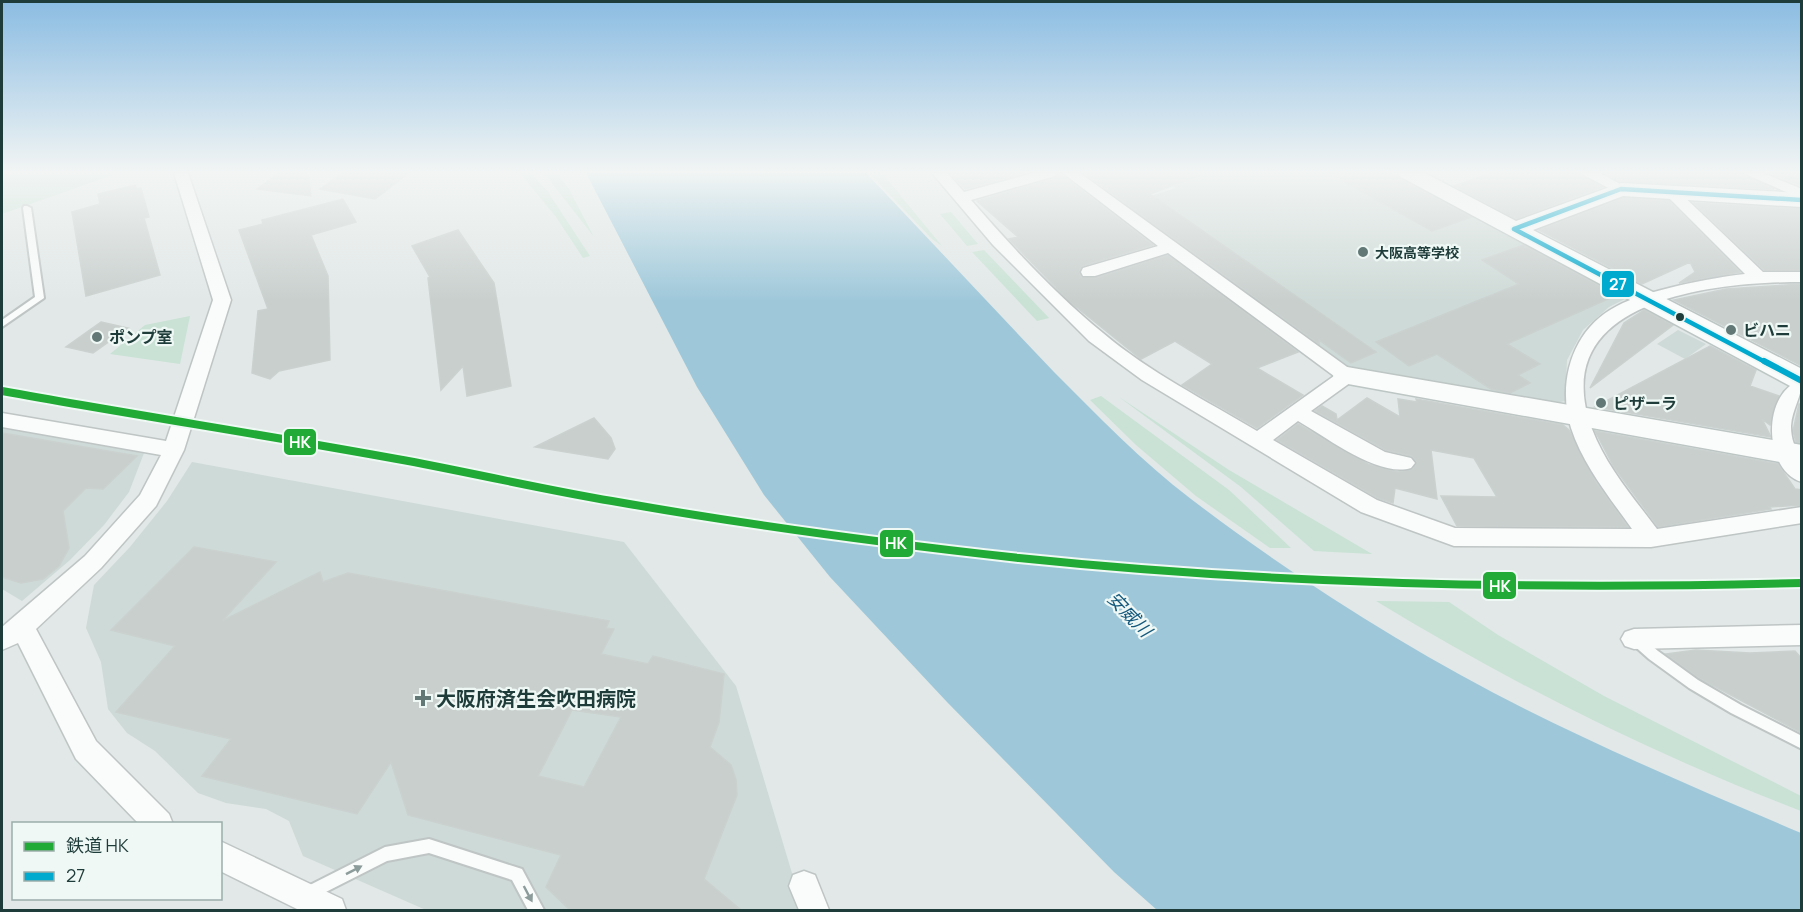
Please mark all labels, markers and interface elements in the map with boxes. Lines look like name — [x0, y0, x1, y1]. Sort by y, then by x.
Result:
place label: 大阪高等学校 — [1375, 243, 1459, 262]
marker: 大阪高等学校 — [1356, 245, 1370, 259]
line badge: 27 — [1601, 270, 1635, 298]
text: 27 — [1609, 273, 1627, 295]
unlabelled marker — [1674, 311, 1686, 323]
place label: ビハニ — [1743, 319, 1791, 341]
marker: ビハニ — [1724, 323, 1738, 337]
place label: ポンプ室 — [109, 326, 173, 348]
marker: ポンプ室 — [90, 330, 104, 344]
place label: ピザーラ — [1613, 392, 1677, 414]
marker: ピザーラ — [1594, 396, 1608, 410]
line badge: HK — [283, 428, 317, 456]
text: HK — [289, 431, 312, 453]
line badge: HK — [879, 529, 914, 558]
text: HK — [885, 532, 908, 554]
line badge: HK — [1482, 571, 1517, 600]
text: HK — [1489, 575, 1512, 597]
water label: 安威川 — [1103, 586, 1159, 643]
place label: 大阪府済生会吹田病院 — [436, 685, 636, 712]
marker: 大阪府済生会吹田病院 — [414, 689, 432, 707]
legend — [12, 822, 222, 900]
text: 鉄道 HK — [66, 833, 129, 857]
text: 27 — [66, 863, 85, 887]
one-way arrow — [345, 865, 362, 875]
one-way arrow — [523, 886, 533, 903]

